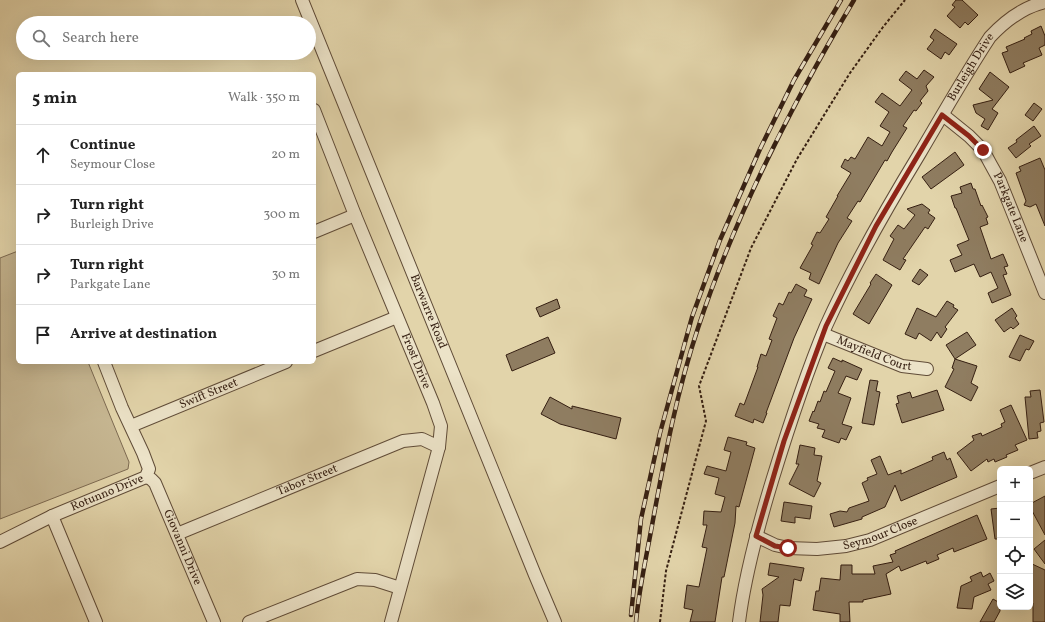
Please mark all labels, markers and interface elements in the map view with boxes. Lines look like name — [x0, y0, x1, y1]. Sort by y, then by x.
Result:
search box — [16, 16, 316, 60]
icon: search — [30, 27, 52, 49]
text: Search here — [62, 28, 139, 49]
street label: Burleigh Drive — [944, 29, 998, 104]
text: 5 min — [32, 87, 77, 110]
text: Walk · 350 m — [228, 89, 300, 107]
text: Continue — [70, 135, 135, 156]
route end — [974, 141, 992, 159]
icon: ahead — [32, 144, 54, 166]
text: 20 m — [271, 146, 300, 164]
text: Seymour Close — [70, 156, 155, 174]
street label: Parkgate Lane — [989, 169, 1032, 245]
text: Turn right — [70, 195, 144, 216]
icon: right — [32, 204, 54, 226]
text: 300 m — [264, 206, 300, 224]
text: Burleigh Drive — [70, 216, 154, 234]
text: Turn right — [70, 255, 144, 276]
icon: right — [32, 264, 54, 286]
text: 30 m — [272, 266, 300, 284]
street label: Barwarre Road — [406, 272, 451, 351]
text: Parkgate Lane — [70, 276, 150, 294]
icon: arrive — [32, 324, 54, 346]
text: Arrive at destination — [70, 324, 217, 345]
street label: Frost Drive — [397, 331, 434, 392]
street label: Mayfield Court — [834, 332, 912, 375]
street label: Swift Street — [177, 375, 240, 413]
street label: Tabor Street — [275, 461, 340, 500]
map controls — [997, 466, 1033, 610]
button: + — [997, 466, 1033, 502]
street label: Rotunno Drive — [68, 471, 147, 515]
button: − — [997, 502, 1033, 538]
street label: Giovanni Drive — [159, 507, 206, 588]
street label: Seymour Close — [841, 513, 920, 554]
button: locate — [997, 538, 1033, 574]
route start — [779, 539, 797, 557]
button: layers — [997, 574, 1033, 610]

